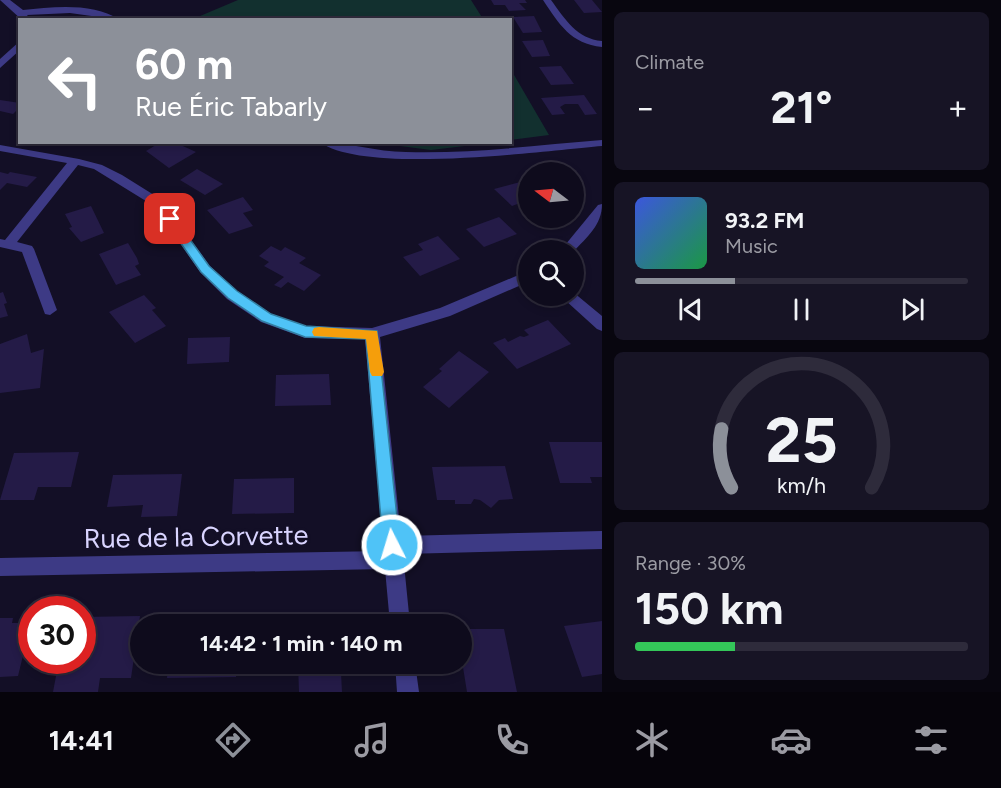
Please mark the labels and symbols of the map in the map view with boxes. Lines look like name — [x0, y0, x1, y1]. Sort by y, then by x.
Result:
north arrow — [518, 162, 584, 228]
pin — [144, 193, 195, 244]
position arrow — [360, 513, 424, 577]
street label: Rue de la Corvette — [83, 518, 309, 555]
speed limit sign: 30 — [18, 596, 96, 674]

